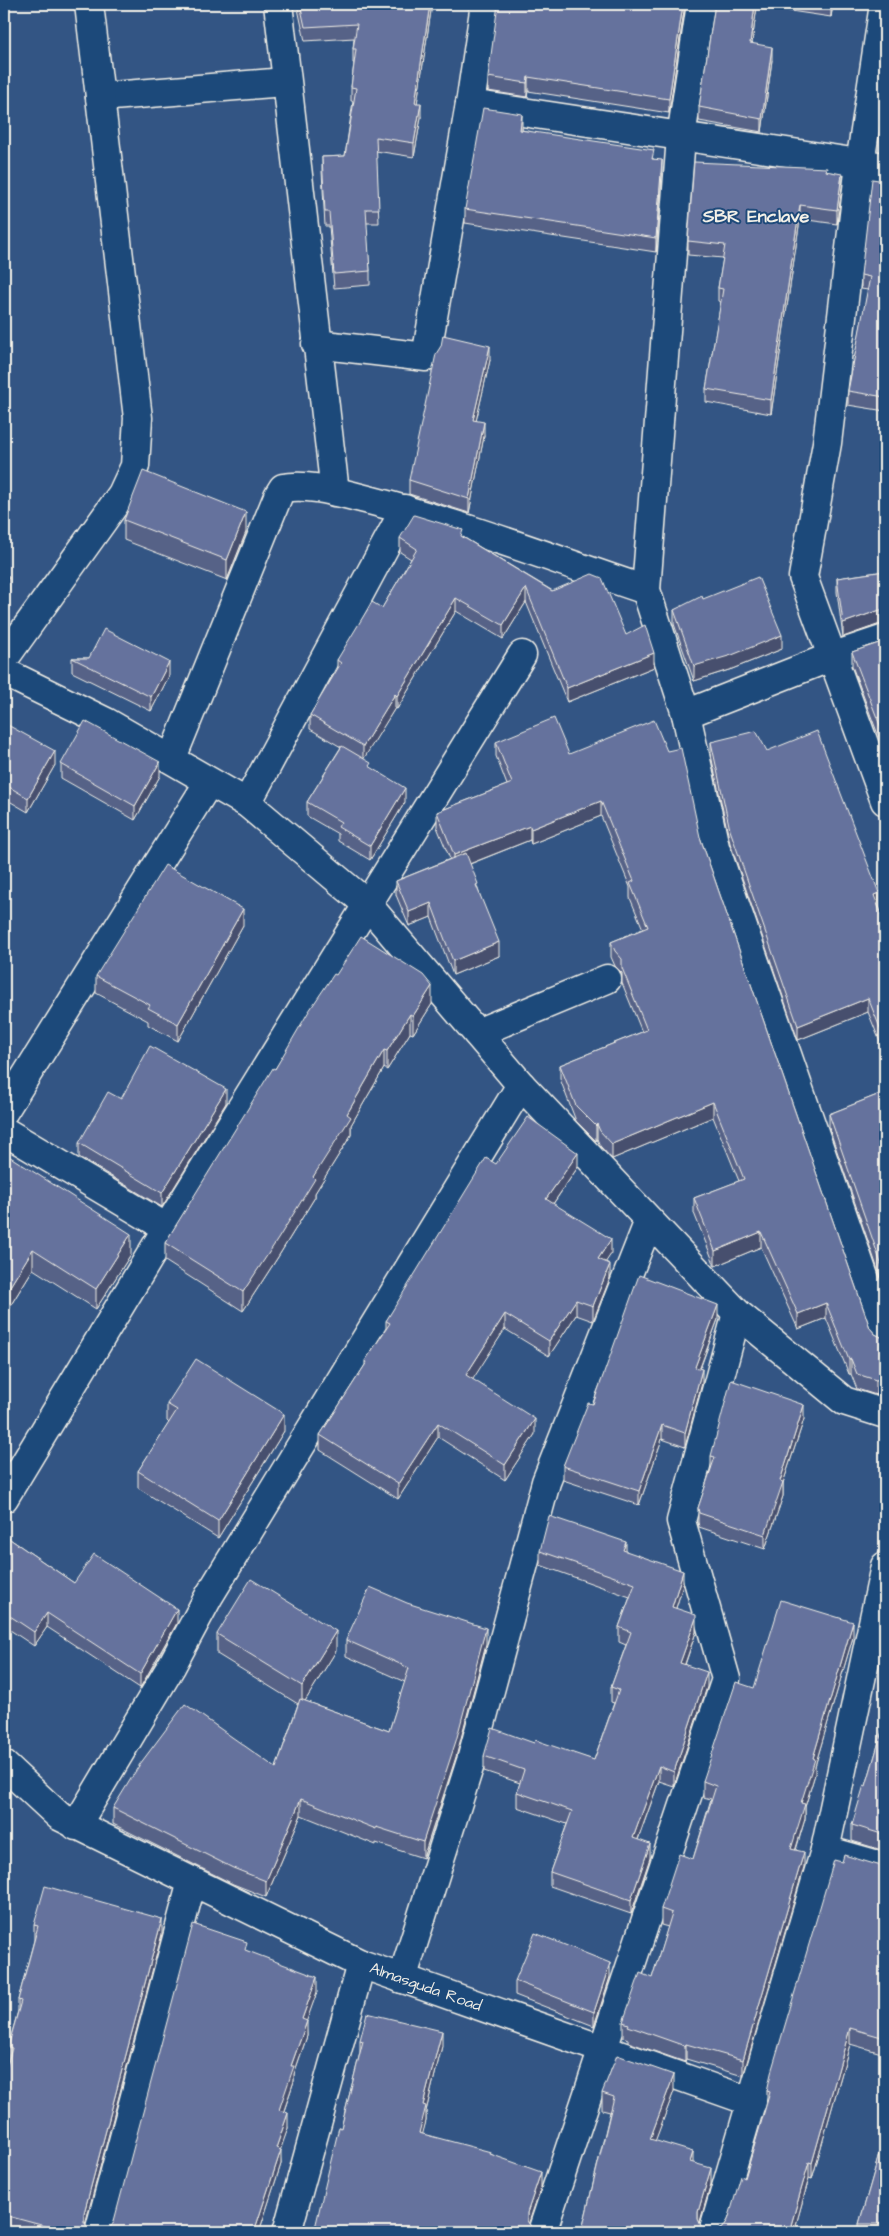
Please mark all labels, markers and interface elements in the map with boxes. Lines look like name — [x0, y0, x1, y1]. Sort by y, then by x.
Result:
district label: SBR Enclave — [702, 204, 810, 229]
street label: Almasguda Road — [367, 1957, 485, 2017]

